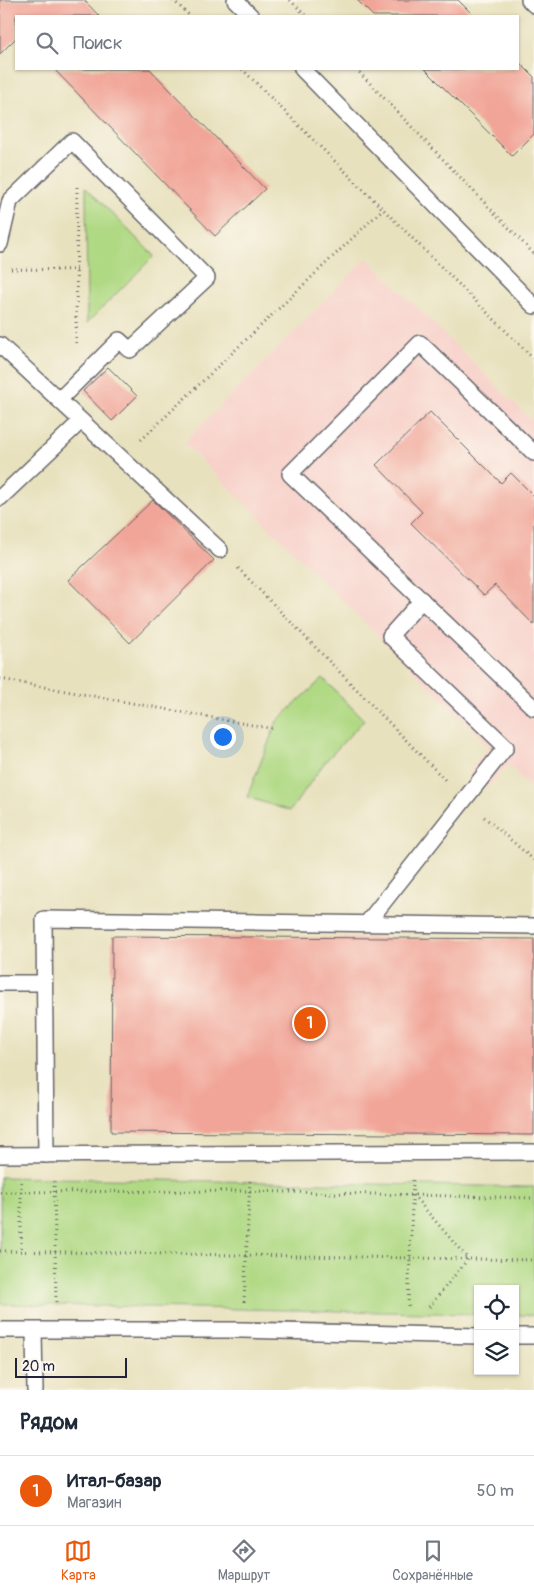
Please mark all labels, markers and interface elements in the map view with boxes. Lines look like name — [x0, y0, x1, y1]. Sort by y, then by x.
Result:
search box — [15, 15, 519, 70]
icon: search — [33, 29, 61, 57]
text: Поиск — [73, 31, 123, 55]
your location — [210, 724, 236, 750]
pin: 1 — [294, 1004, 326, 1042]
map controls — [474, 1285, 519, 1375]
button: locate — [474, 1285, 519, 1330]
button: layers — [474, 1330, 519, 1375]
scale bar — [15, 1355, 128, 1378]
text: 20 m — [22, 1358, 55, 1375]
text: Рядом — [20, 1409, 78, 1436]
text: Итал-базар — [67, 1469, 162, 1493]
text: 1 — [33, 1481, 39, 1501]
text: 50 m — [477, 1481, 514, 1501]
text: Магазин — [67, 1493, 122, 1513]
tab: Карта — [61, 1537, 96, 1584]
tab: Маршрут — [218, 1537, 270, 1584]
tab: Сохранённые — [392, 1537, 473, 1584]

